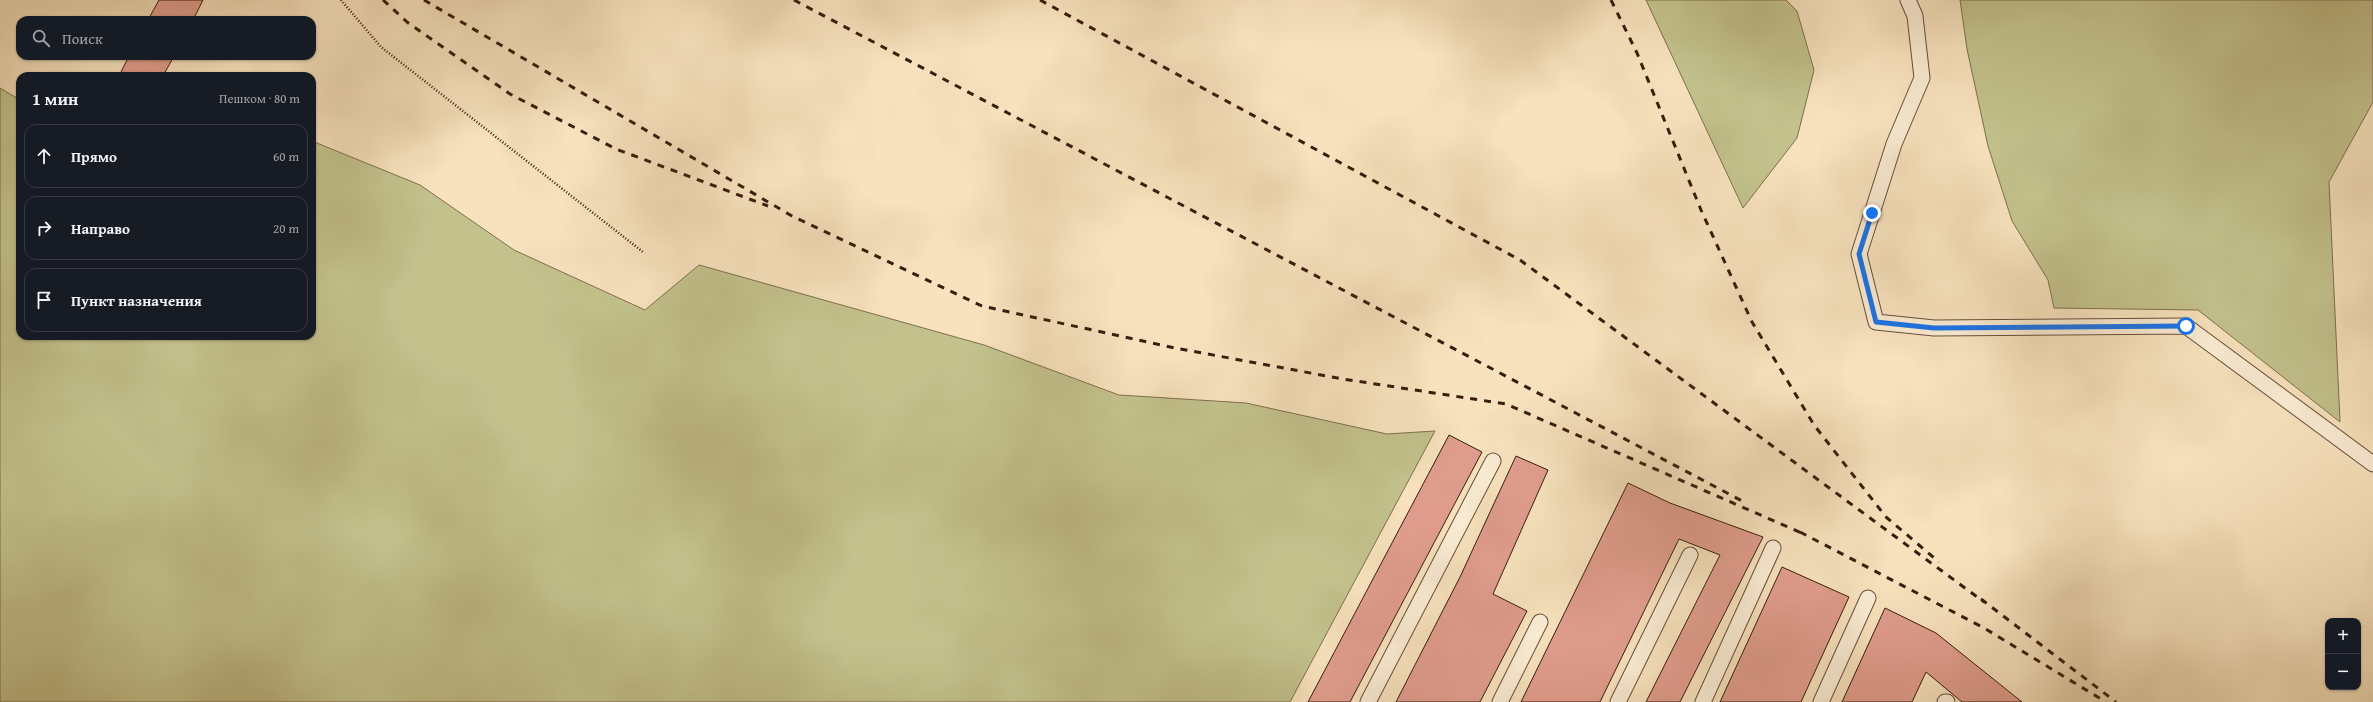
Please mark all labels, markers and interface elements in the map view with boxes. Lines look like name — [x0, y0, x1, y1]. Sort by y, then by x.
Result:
search box — [16, 16, 316, 60]
icon: search — [30, 27, 52, 49]
text: Поиск — [62, 28, 103, 49]
text: 1 мин — [32, 86, 78, 111]
text: Пешком · 80 m — [219, 89, 300, 108]
icon: ahead — [33, 145, 55, 167]
text: Прямо — [71, 146, 117, 167]
text: 60 m — [273, 147, 299, 166]
route end — [1863, 204, 1881, 222]
icon: right — [33, 217, 55, 239]
text: Направо — [71, 218, 130, 239]
text: 20 m — [273, 219, 299, 238]
icon: arrive — [33, 289, 55, 311]
text: Пункт назначения — [71, 290, 202, 311]
route start — [2177, 317, 2195, 335]
map controls — [2325, 618, 2361, 690]
button: + — [2325, 618, 2361, 654]
button: − — [2325, 654, 2361, 690]

